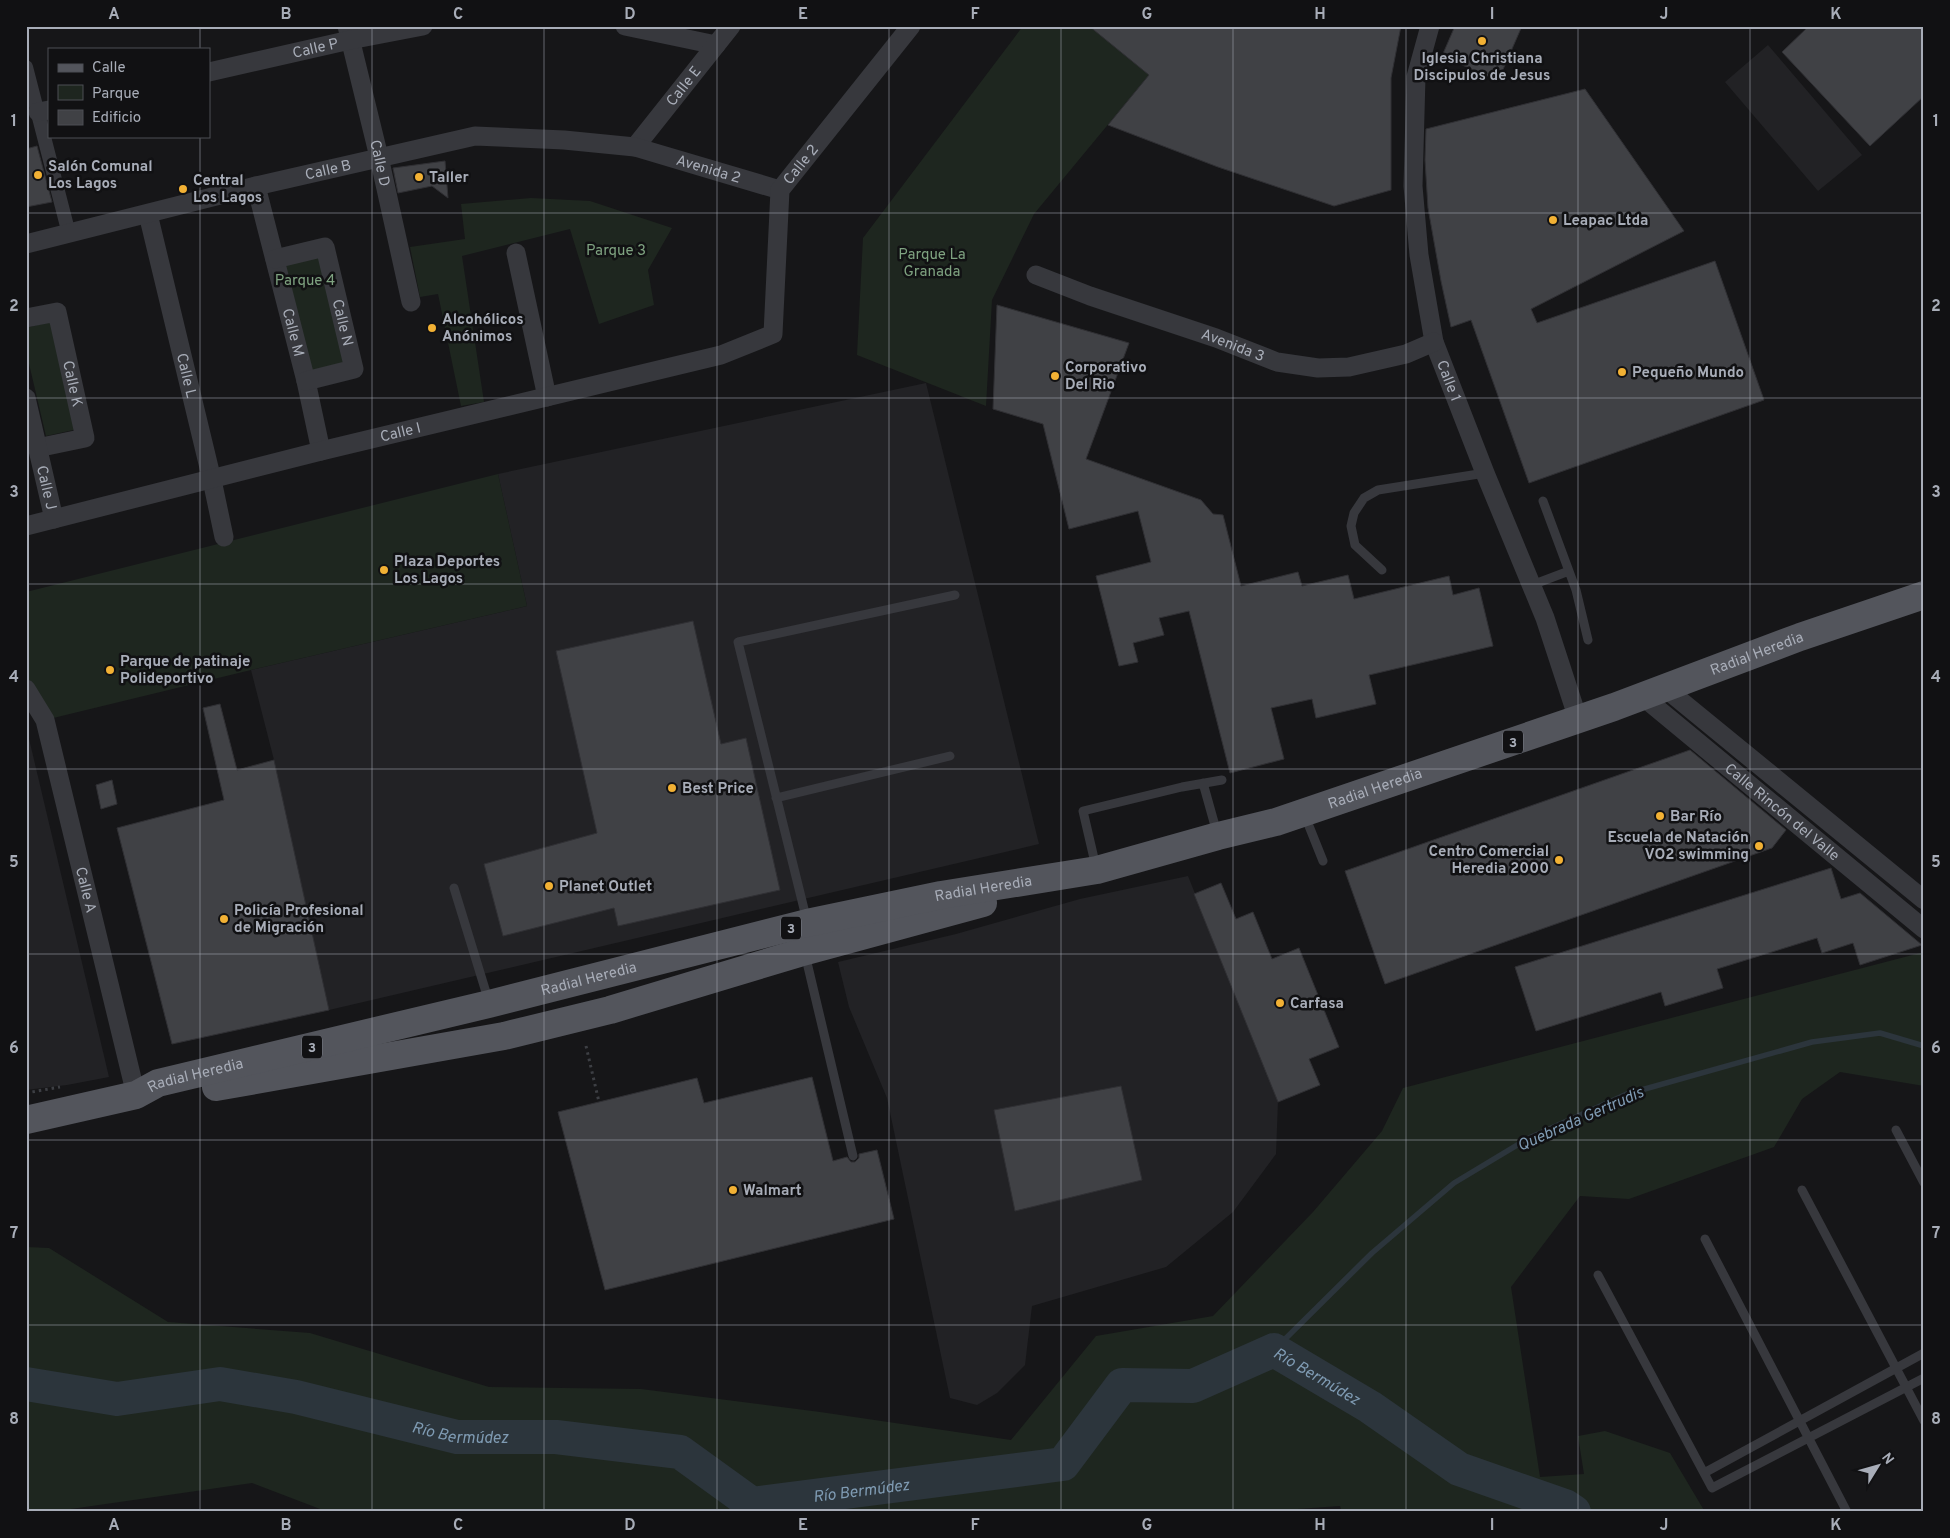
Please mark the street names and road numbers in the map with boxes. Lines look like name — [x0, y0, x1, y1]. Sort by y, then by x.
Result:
street label: Calle P — [291, 35, 340, 64]
street label: Calle E — [663, 63, 706, 111]
street label: Calle D — [364, 138, 393, 188]
street label: Calle 2 — [780, 141, 824, 189]
street label: Avenida 2 — [674, 152, 743, 189]
street label: Calle B — [303, 157, 353, 186]
street label: Calle N — [327, 297, 356, 348]
street label: Calle M — [277, 306, 307, 359]
street label: Avenida 3 — [1198, 326, 1267, 367]
street label: Calle L — [171, 351, 200, 400]
street label: Calle 1 — [1431, 358, 1464, 405]
street label: Calle K — [57, 359, 86, 409]
street label: Calle I — [378, 419, 423, 447]
street label: Calle J — [31, 464, 60, 512]
street label: Radial Heredia — [1708, 629, 1807, 681]
road number: 3 — [1503, 730, 1523, 754]
street label: Calle Rincón del Valle — [1720, 760, 1843, 866]
street label: Radial Heredia — [1326, 765, 1425, 815]
street label: Calle A — [70, 865, 99, 915]
street label: Radial Heredia — [933, 873, 1034, 907]
road number: 3 — [781, 916, 801, 940]
street label: Radial Heredia — [539, 959, 639, 1001]
road number: 3 — [302, 1036, 322, 1058]
street label: Radial Heredia — [145, 1055, 245, 1098]

